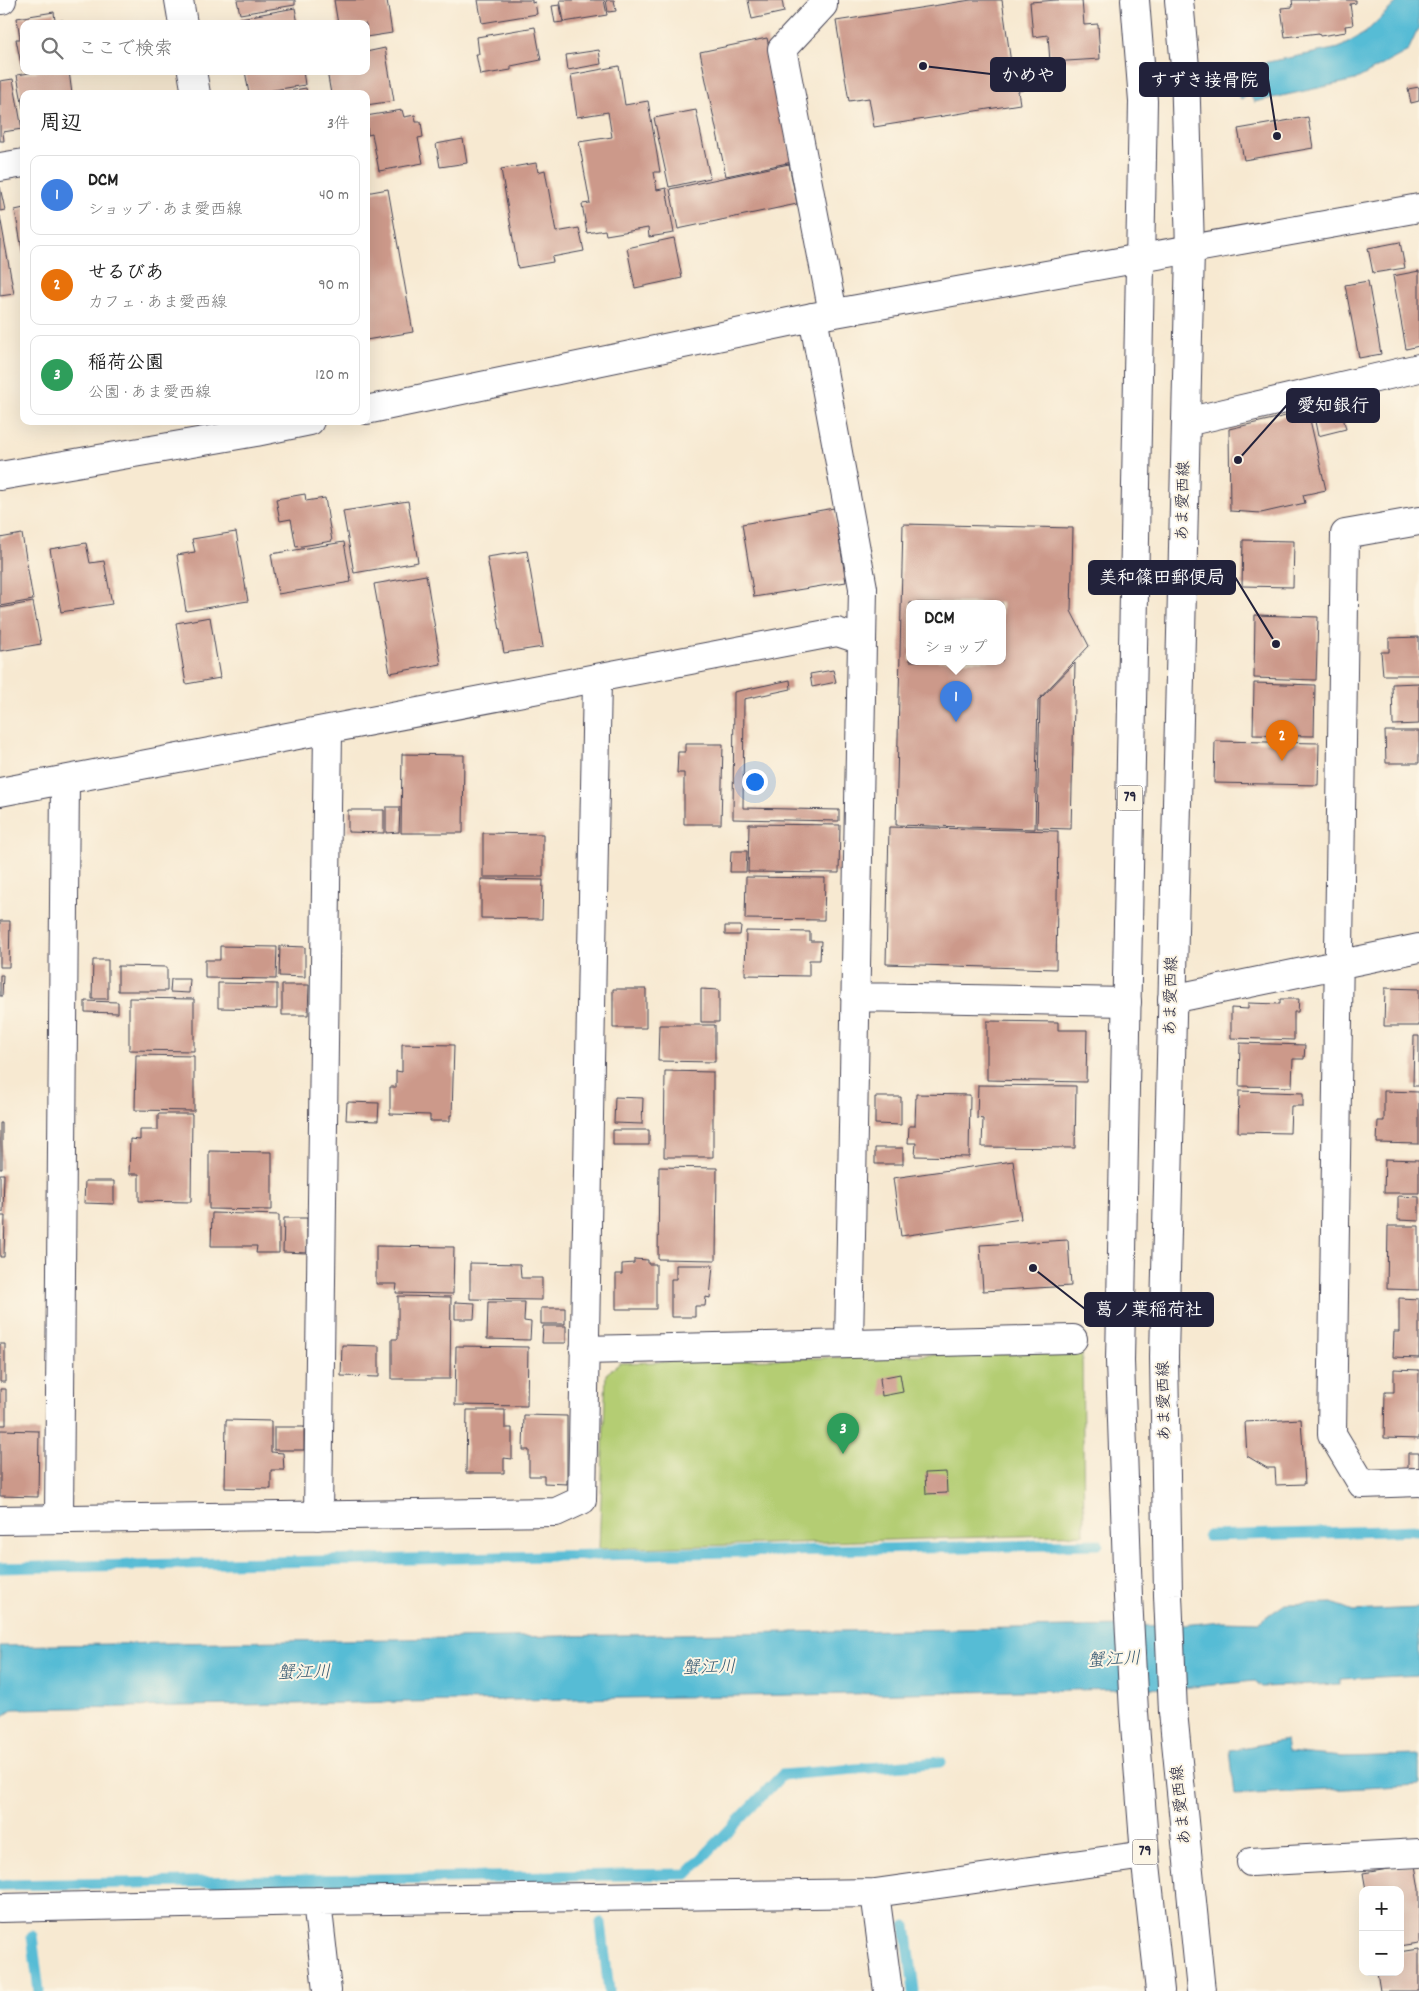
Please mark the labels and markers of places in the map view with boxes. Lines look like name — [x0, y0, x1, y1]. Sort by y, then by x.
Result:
callout: かめや — [991, 58, 1065, 91]
callout: すずき接骨院 — [1140, 63, 1268, 96]
callout: 愛知銀行 — [1287, 389, 1379, 422]
callout: 美和篠田郵便局 — [1089, 561, 1235, 594]
pin: 1 — [940, 681, 972, 722]
pin: 2 — [1266, 720, 1298, 761]
callout: 葛ノ葉稲荷社 — [1085, 1293, 1213, 1326]
pin: 3 — [827, 1413, 859, 1454]

